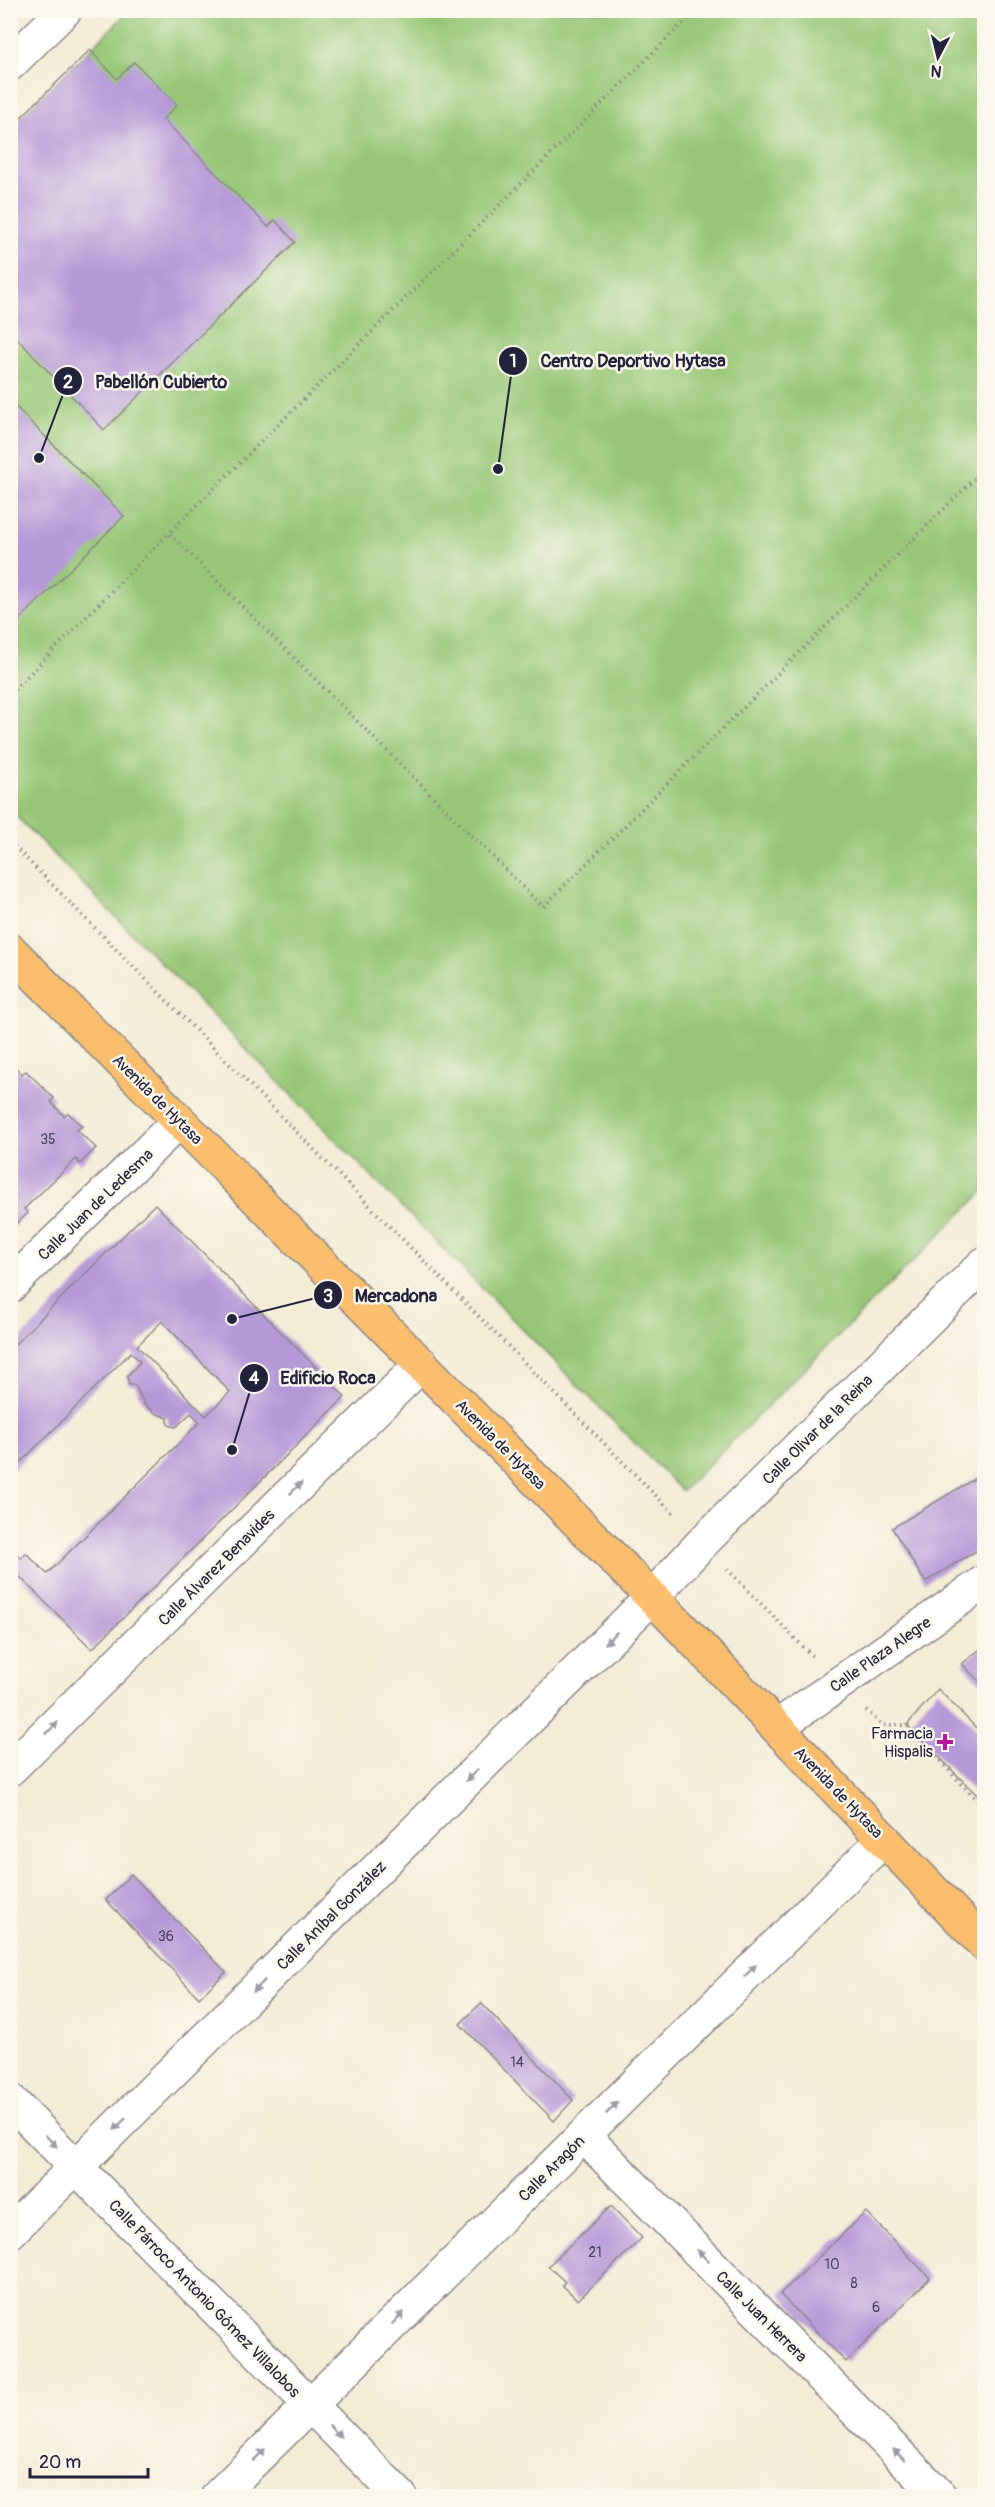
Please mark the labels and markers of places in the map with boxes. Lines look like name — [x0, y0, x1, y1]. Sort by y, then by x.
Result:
callout: Centro Deportivo Hytasa — [498, 343, 737, 379]
callout: Pabellón Cubierto — [53, 363, 239, 399]
callout: Mercadona — [313, 1277, 449, 1313]
callout: Edificio Roca — [239, 1360, 388, 1396]
place label: Farmacia Hispalis — [871, 1724, 933, 1762]
marker: Farmacia Hispalis — [938, 1735, 952, 1749]

